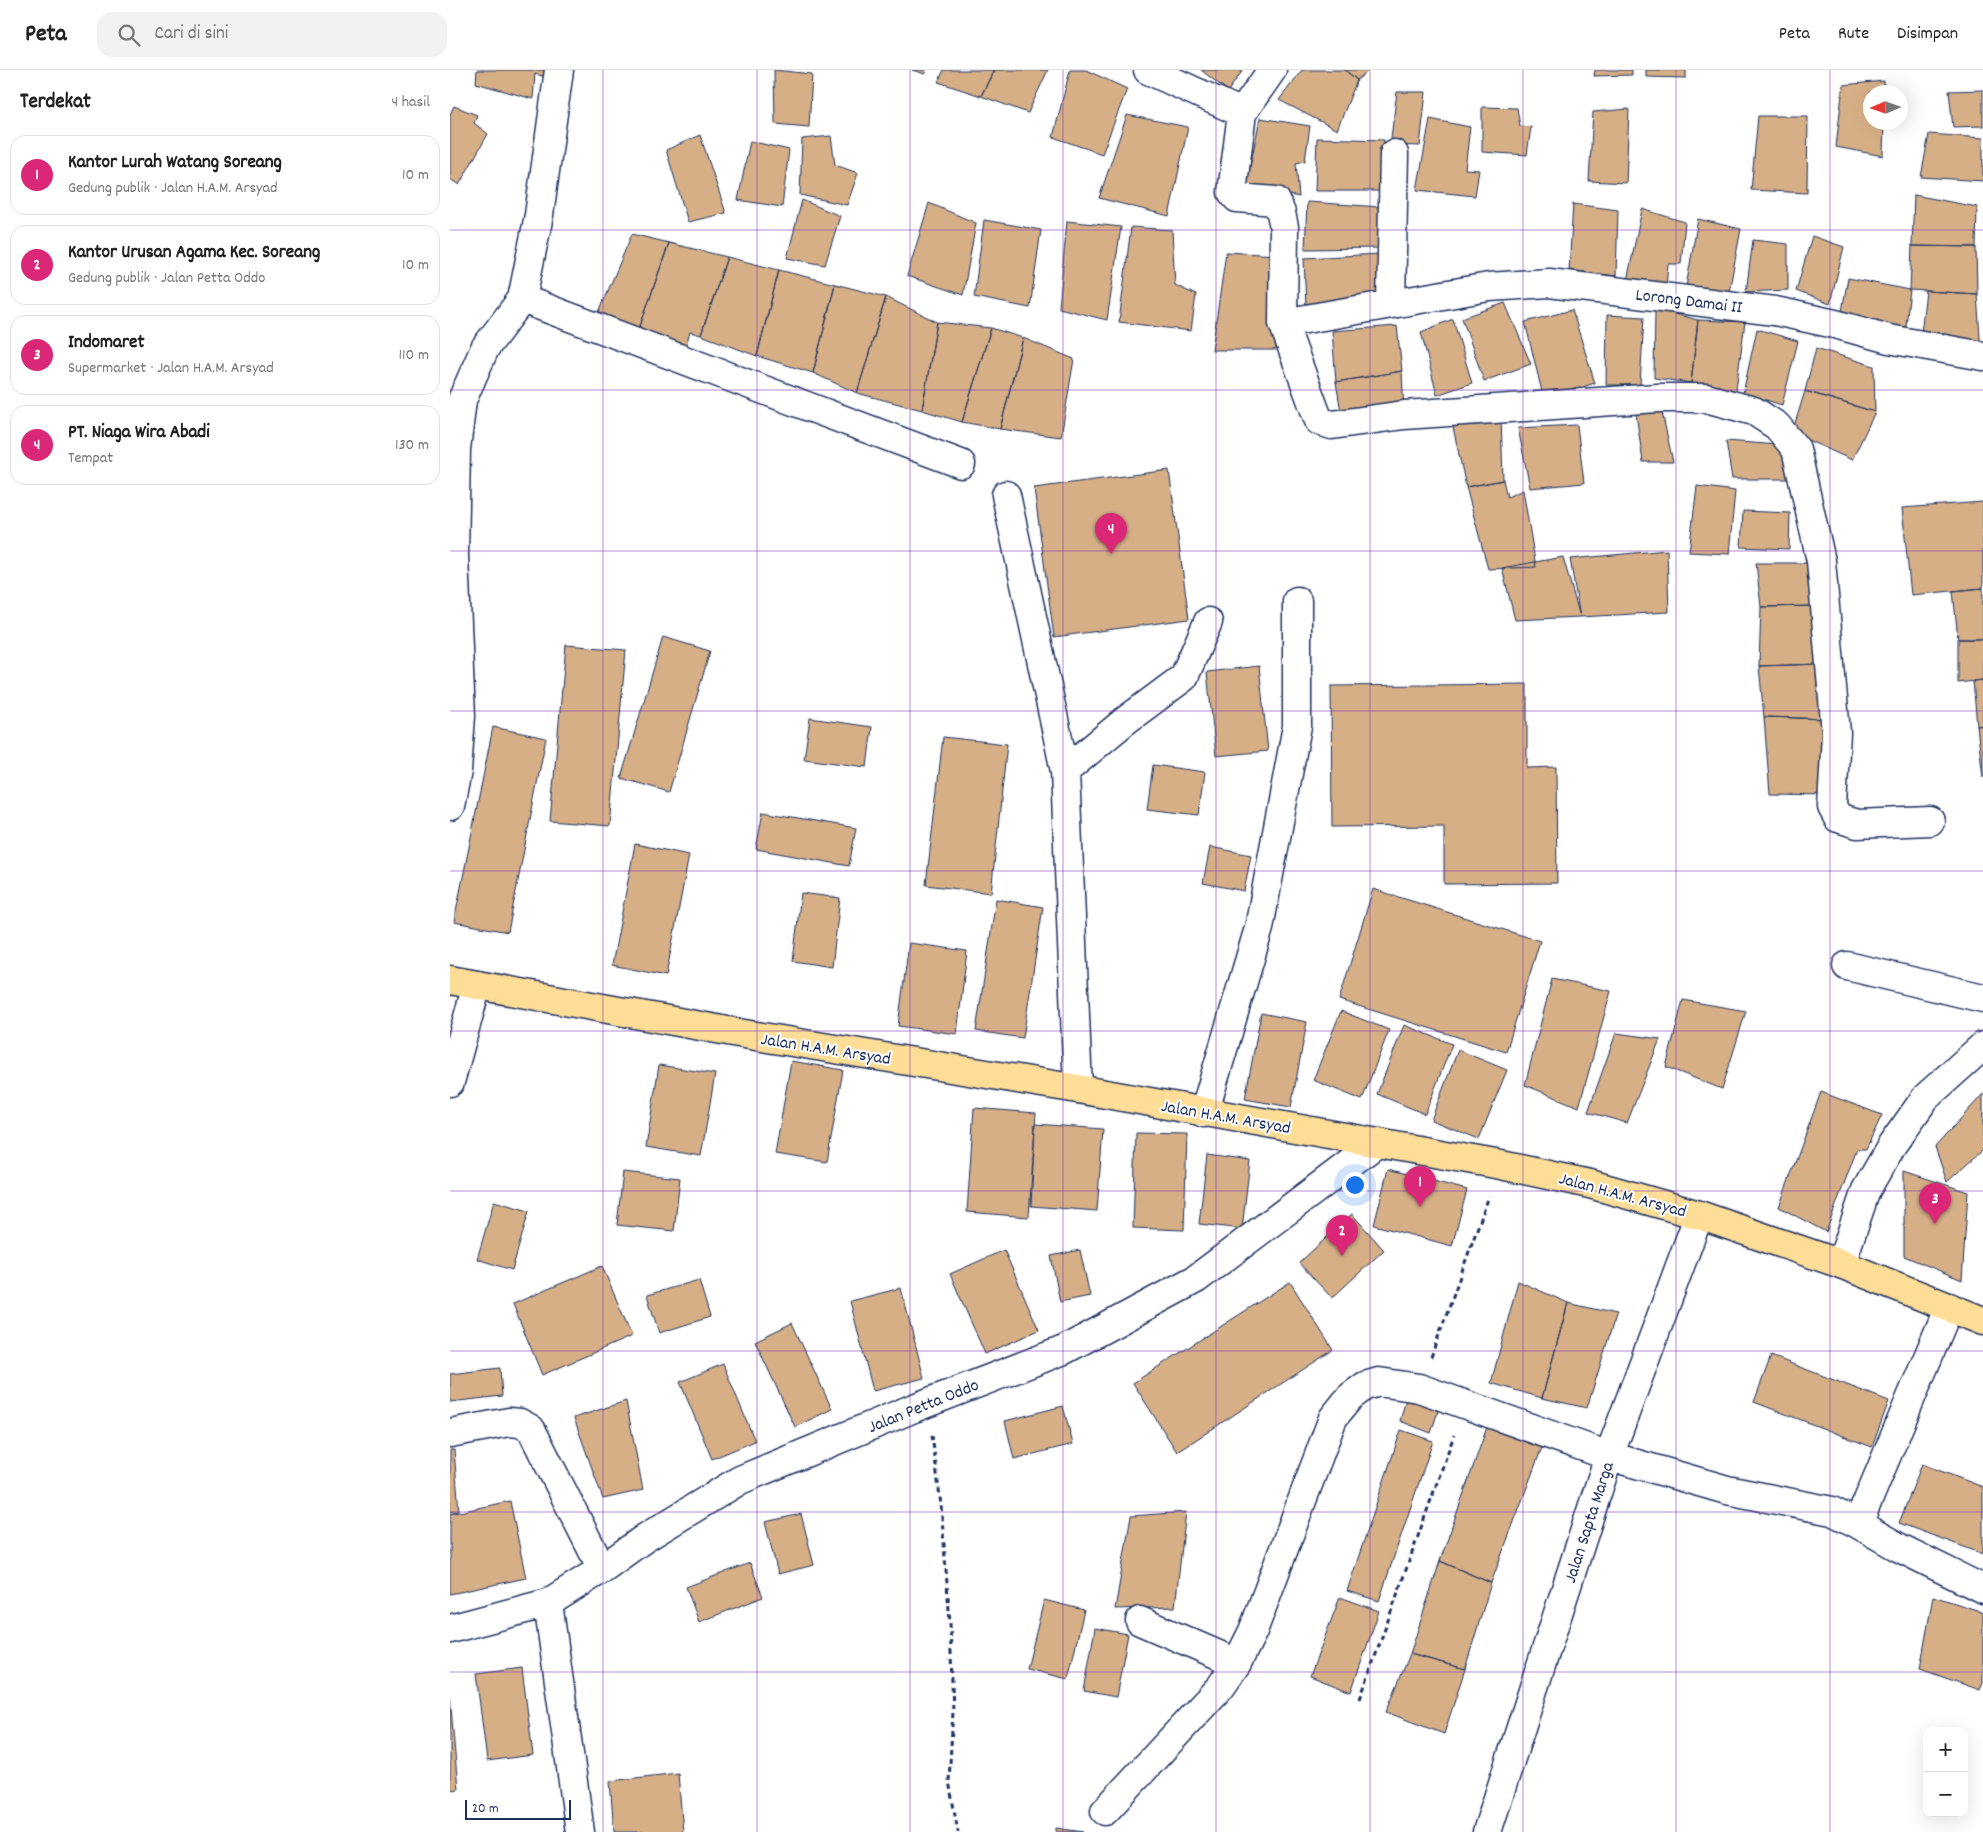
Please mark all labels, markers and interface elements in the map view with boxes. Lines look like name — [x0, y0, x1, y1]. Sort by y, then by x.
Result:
search box — [97, 12, 447, 57]
text: Peta — [25, 18, 67, 52]
icon: search — [115, 21, 143, 49]
text: Cari di sini — [155, 21, 228, 48]
text: Peta — [1779, 22, 1810, 47]
text: Rute — [1838, 22, 1869, 47]
text: Disimpan — [1897, 22, 1958, 47]
north arrow — [1863, 85, 1908, 130]
text: Terdekat — [20, 88, 91, 118]
text: 4 hasil — [391, 91, 430, 114]
text: Kantor Lurah Watang Soreang — [68, 150, 282, 177]
text: 1 — [35, 164, 39, 187]
text: 10 m — [402, 164, 429, 187]
text: Gedung publik · Jalan H.A.M. Arsyad — [68, 177, 278, 200]
text: Kantor Urusan Agama Kec. Soreang — [68, 240, 320, 267]
text: 2 — [34, 254, 41, 277]
text: 10 m — [402, 254, 429, 277]
text: Gedung publik · Jalan Petta Oddo — [68, 267, 265, 290]
street label: Lorong Damai II — [1634, 284, 1744, 321]
text: Indomaret — [68, 330, 144, 357]
text: 3 — [33, 344, 41, 367]
text: 110 m — [399, 344, 429, 367]
text: Supermarket · Jalan H.A.M. Arsyad — [68, 357, 274, 380]
text: PT. Niaga Wira Abadi — [68, 420, 210, 447]
text: 4 — [34, 434, 40, 457]
text: 130 m — [395, 434, 429, 457]
text: Tempat — [68, 447, 113, 470]
pin: 4 — [1095, 513, 1127, 554]
street label: Jalan H.A.M. Arsyad — [759, 1028, 892, 1073]
street label: Jalan H.A.M. Arsyad — [1159, 1095, 1292, 1142]
pin: 1 — [1404, 1166, 1436, 1207]
street label: Jalan H.A.M. Arsyad — [1556, 1167, 1689, 1225]
your location — [1342, 1172, 1368, 1198]
pin: 3 — [1919, 1183, 1951, 1224]
pin: 2 — [1326, 1215, 1358, 1256]
street label: Jalan Petta Oddo — [865, 1374, 983, 1441]
street label: Jalan Sapta Marga — [1559, 1458, 1622, 1587]
map controls — [1923, 1727, 1968, 1817]
button: + — [1923, 1727, 1968, 1772]
button: − — [1923, 1772, 1968, 1817]
scale bar — [465, 1797, 571, 1820]
text: 20 m — [472, 1799, 499, 1819]

